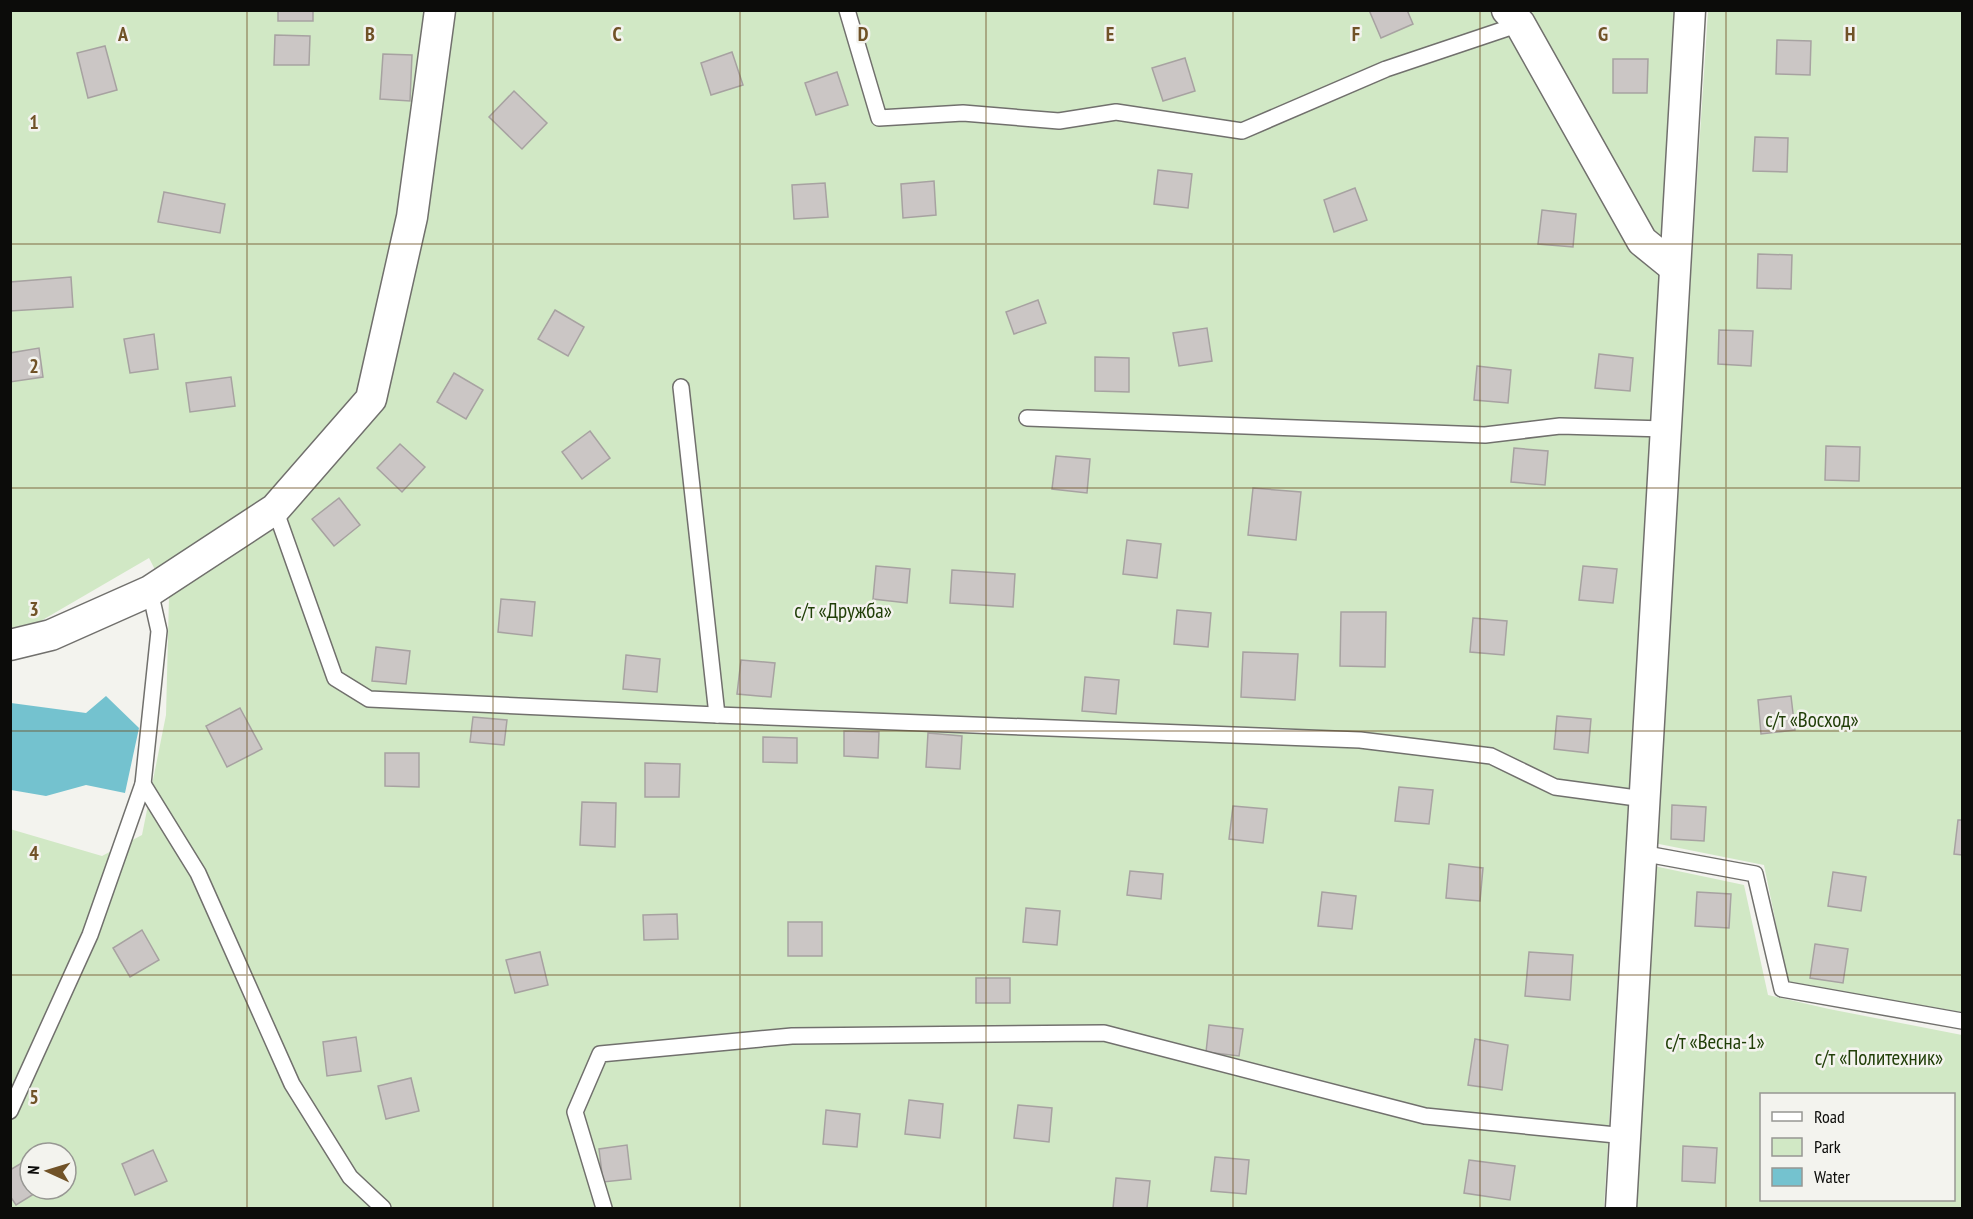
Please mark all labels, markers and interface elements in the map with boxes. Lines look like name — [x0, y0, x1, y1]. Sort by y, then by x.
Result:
text: A — [117, 21, 129, 47]
text: B — [365, 21, 375, 47]
text: C — [612, 21, 622, 47]
text: D — [858, 21, 869, 47]
text: E — [1106, 21, 1114, 47]
text: F — [1352, 21, 1360, 47]
text: G — [1598, 21, 1608, 47]
text: H — [1845, 21, 1855, 47]
text: 1 — [29, 109, 39, 135]
text: 2 — [29, 353, 39, 379]
text: 3 — [29, 596, 39, 622]
park label: с/т «Дружба» — [794, 597, 892, 624]
park label: с/т «Восход» — [1765, 706, 1859, 733]
text: 4 — [29, 840, 39, 866]
park label: с/т «Весна-1» — [1665, 1028, 1765, 1055]
park label: с/т «Политехник» — [1815, 1044, 1943, 1071]
text: 5 — [29, 1084, 39, 1110]
legend — [1760, 1093, 1955, 1201]
text: Road — [1814, 1105, 1845, 1128]
text: Park — [1814, 1135, 1841, 1158]
north arrow — [18, 1141, 78, 1201]
text: N — [23, 1165, 43, 1175]
text: Water — [1814, 1165, 1850, 1188]

